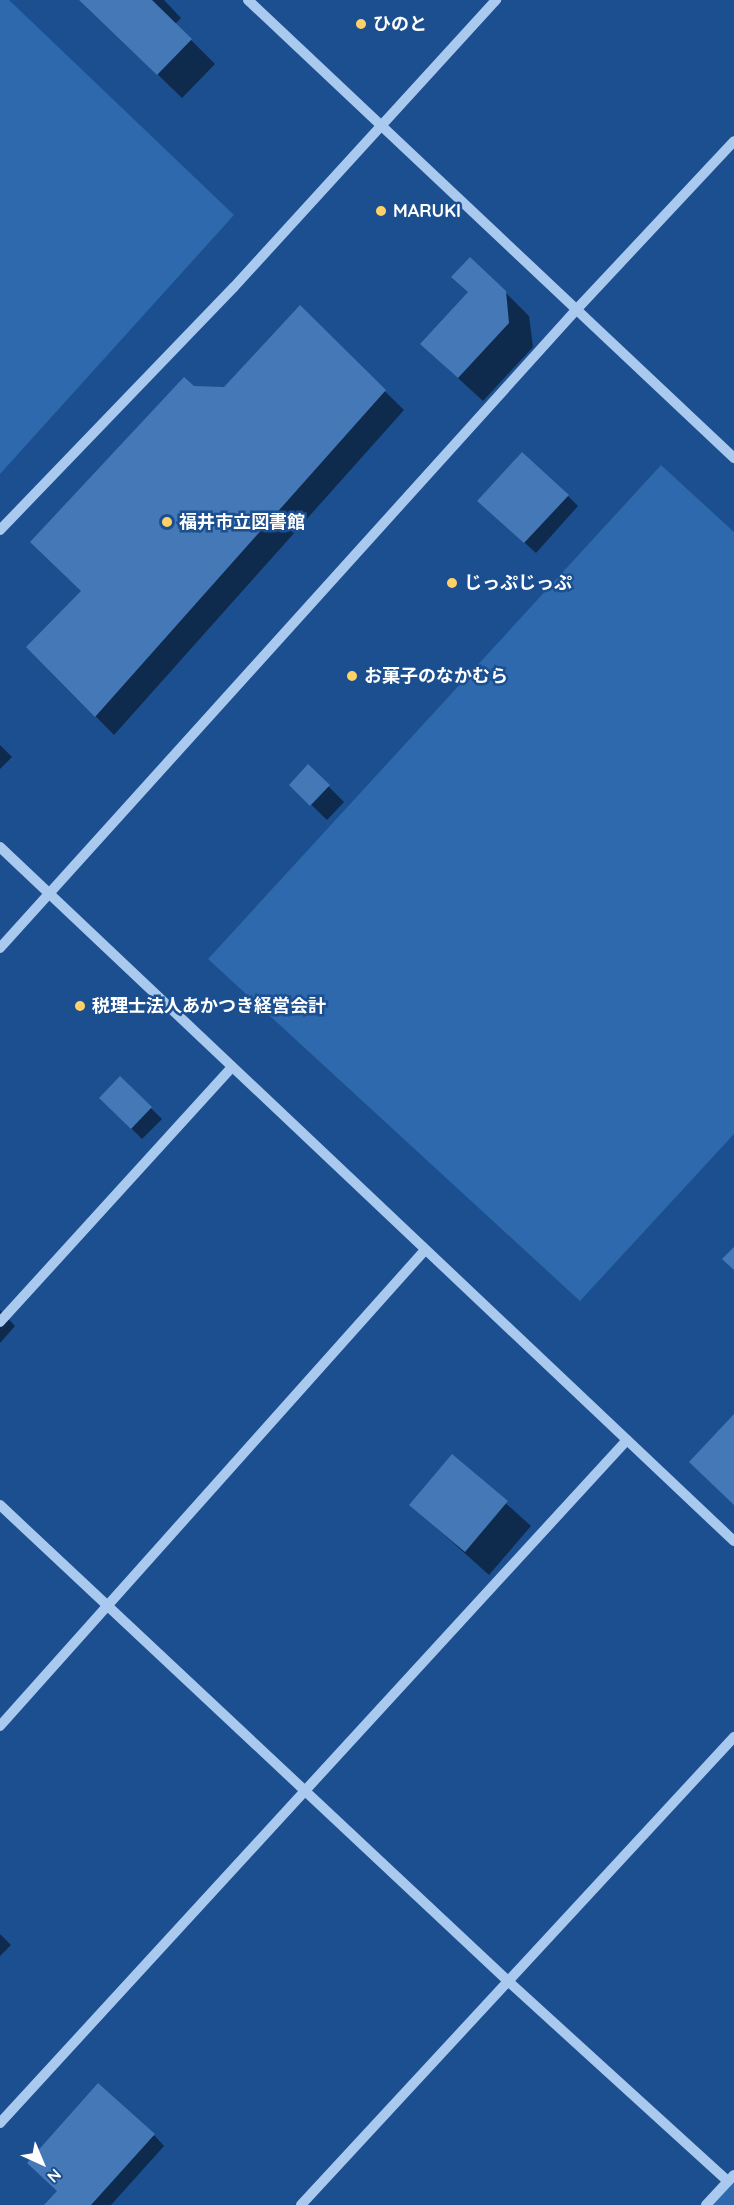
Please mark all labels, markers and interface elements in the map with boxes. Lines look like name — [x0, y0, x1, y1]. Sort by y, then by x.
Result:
place label: ひのと — [373, 13, 427, 35]
marker: ひのと — [354, 17, 368, 31]
place label: MARUKI — [393, 200, 461, 222]
marker: MARUKI — [374, 204, 388, 218]
place label: 福井市立図書館 — [179, 511, 305, 533]
marker: 福井市立図書館 — [160, 515, 174, 529]
place label: じっぷじっぷ — [464, 572, 572, 594]
marker: じっぷじっぷ — [445, 576, 459, 590]
place label: お菓子のなかむら — [364, 665, 508, 687]
marker: お菓子のなかむら — [345, 669, 359, 683]
place label: 税理士法人あかつき経営会計 — [92, 995, 326, 1017]
marker: 税理士法人あかつき経営会計 — [73, 999, 87, 1013]
north arrow — [12, 2133, 72, 2193]
text: N — [43, 2165, 66, 2187]

